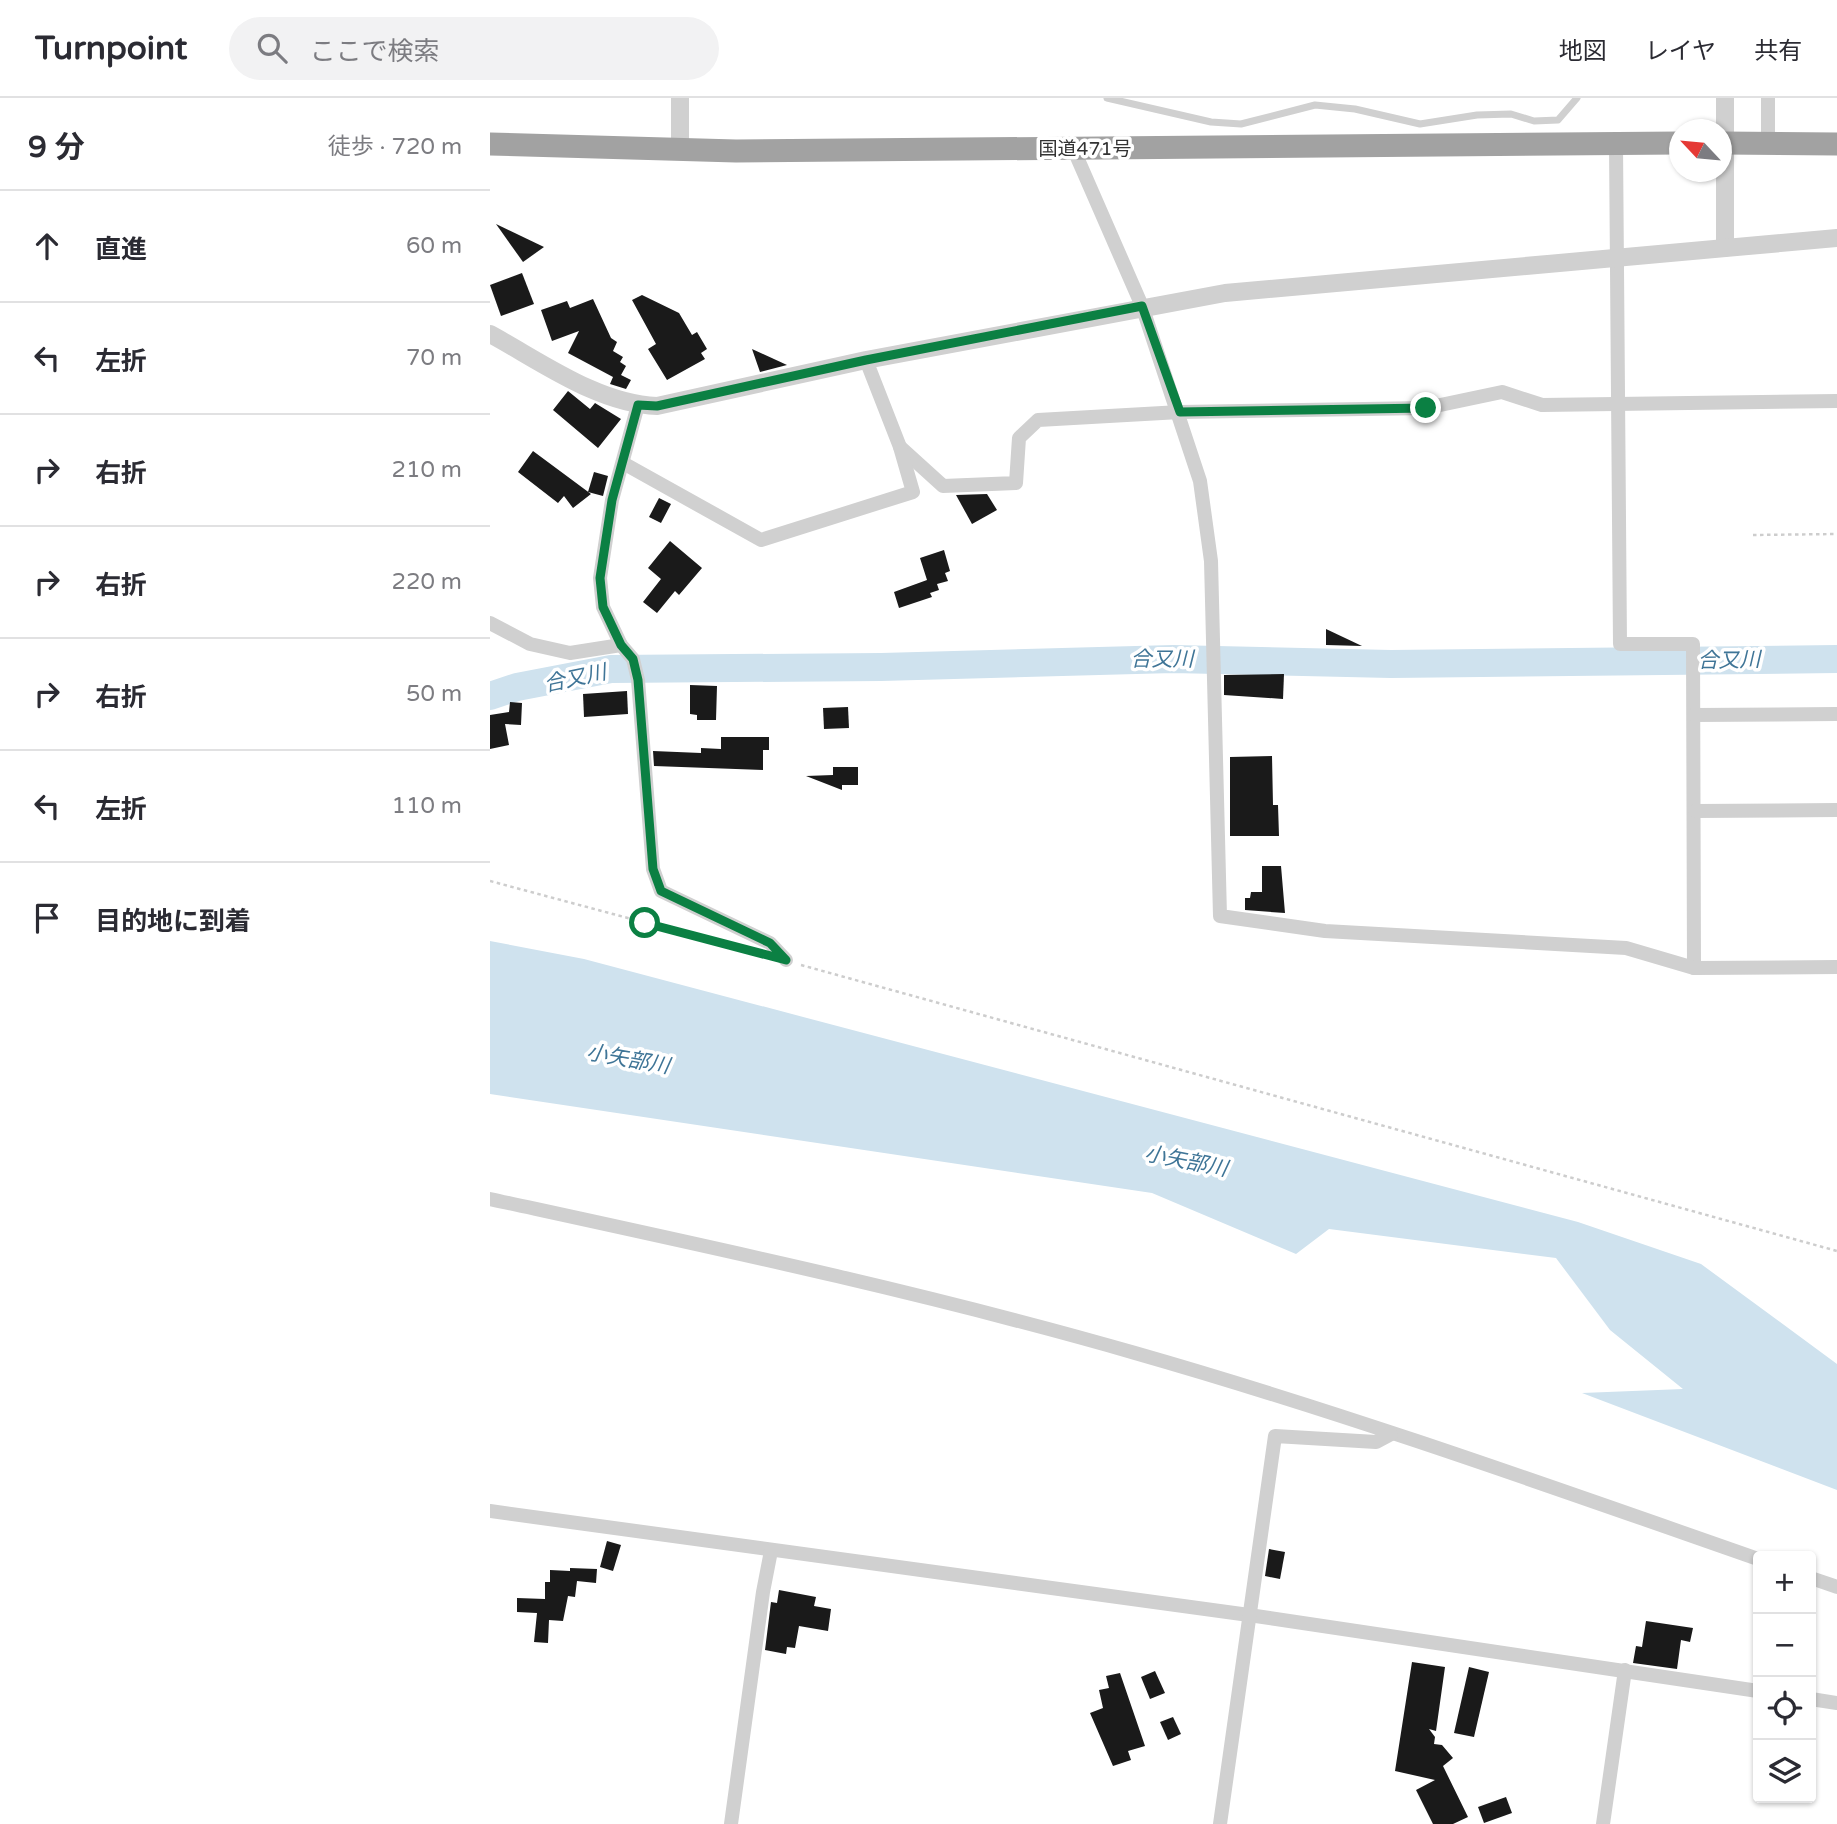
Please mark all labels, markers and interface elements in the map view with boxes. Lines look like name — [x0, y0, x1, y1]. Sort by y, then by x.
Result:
search box — [229, 17, 719, 80]
text: Turnpoint — [35, 29, 187, 68]
icon: search — [253, 29, 291, 67]
text: ここで検索 — [309, 36, 439, 67]
text: 地図 — [1559, 37, 1607, 66]
text: レイヤ — [1645, 37, 1716, 66]
text: 共有 — [1754, 37, 1802, 66]
north arrow — [1669, 119, 1732, 182]
text: 9 分 — [28, 129, 85, 166]
text: 徒歩 · 720 m — [328, 133, 462, 161]
street label: 国道471号 — [1039, 138, 1131, 160]
icon: ahead — [28, 227, 66, 265]
text: 60 m — [406, 232, 462, 260]
text: 直進 — [95, 234, 147, 265]
icon: left — [28, 339, 66, 377]
text: 70 m — [406, 344, 462, 372]
text: 左折 — [95, 346, 147, 377]
route end — [1410, 392, 1441, 423]
icon: right — [28, 451, 66, 489]
text: 210 m — [392, 456, 462, 484]
text: 右折 — [95, 458, 147, 489]
icon: right — [28, 563, 66, 601]
text: 220 m — [392, 568, 462, 596]
text: 右折 — [95, 570, 147, 601]
water label: 合又川 — [1131, 647, 1195, 672]
water label: 合又川 — [1697, 647, 1763, 674]
water label: 合又川 — [542, 659, 610, 697]
icon: right — [28, 675, 66, 713]
text: 50 m — [406, 680, 462, 708]
text: 右折 — [95, 682, 147, 713]
icon: left — [28, 787, 66, 825]
text: 110 m — [392, 792, 462, 820]
text: 左折 — [95, 794, 147, 825]
icon: arrive — [28, 899, 66, 937]
text: 目的地に到着 — [95, 906, 251, 937]
route start — [629, 907, 660, 938]
water label: 小矢部川 — [584, 1040, 673, 1079]
water label: 小矢部川 — [1142, 1141, 1231, 1182]
map controls — [1753, 1551, 1816, 1803]
button: + — [1753, 1551, 1816, 1614]
button: − — [1753, 1614, 1816, 1677]
button: locate — [1753, 1677, 1816, 1740]
button: layers — [1753, 1740, 1816, 1803]

